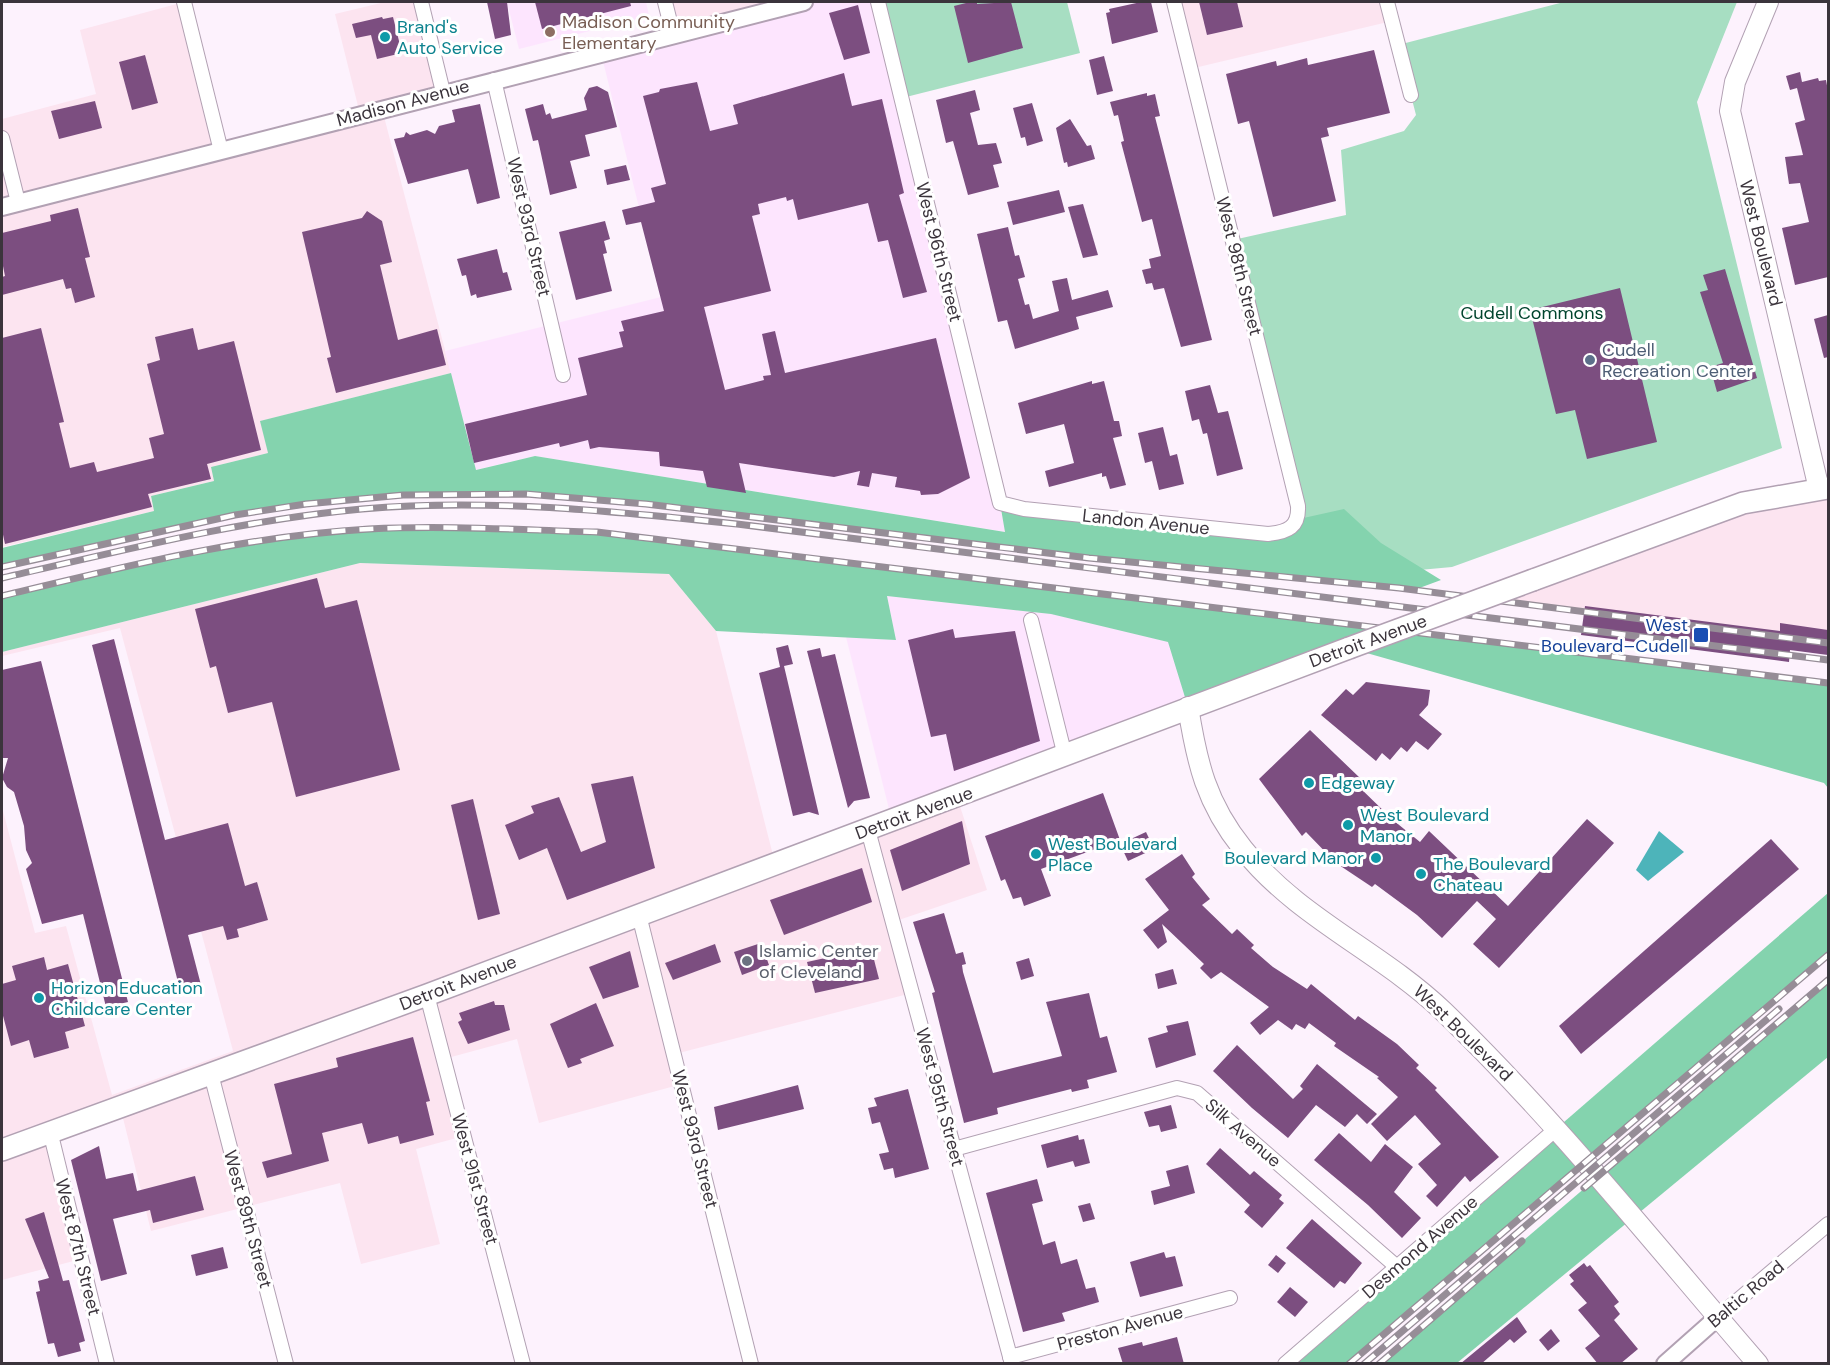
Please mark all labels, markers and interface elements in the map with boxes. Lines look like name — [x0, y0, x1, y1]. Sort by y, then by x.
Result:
place label: Madison Community Elementary — [562, 10, 735, 55]
place label: Brand's Auto Service — [397, 15, 503, 60]
marker: Madison Community Elementary — [543, 25, 557, 39]
marker: Brand's Auto Service — [378, 30, 392, 44]
street label: Madison Avenue — [334, 74, 472, 132]
street label: West 93rd Street — [501, 155, 557, 299]
street label: West Boulevard — [1734, 177, 1788, 309]
street label: West 96th Street — [910, 180, 968, 324]
street label: West 98th Street — [1210, 194, 1268, 338]
park label: Cudell Commons — [1460, 301, 1604, 325]
place label: Cudell Recreation Center — [1602, 338, 1753, 383]
marker: Cudell Recreation Center — [1583, 353, 1597, 367]
street label: Landon Avenue — [1081, 503, 1211, 541]
street label: Detroit Avenue — [1306, 609, 1430, 673]
place label: West Boulevard–Cudell — [1541, 613, 1688, 658]
marker: West Boulevard–Cudell — [1692, 626, 1710, 644]
place label: Edgeway — [1321, 771, 1395, 795]
marker: Edgeway — [1302, 776, 1316, 790]
street label: Detroit Avenue — [852, 781, 976, 845]
place label: West Boulevard Manor — [1360, 803, 1489, 848]
marker: West Boulevard Manor — [1341, 818, 1355, 832]
place label: West Boulevard Place — [1048, 832, 1177, 877]
place label: Boulevard Manor — [1224, 846, 1364, 870]
marker: West Boulevard Place — [1029, 847, 1043, 861]
marker: Boulevard Manor — [1369, 851, 1383, 865]
place label: The Boulevard Chateau — [1433, 852, 1551, 897]
marker: The Boulevard Chateau — [1414, 867, 1428, 881]
place label: Islamic Center of Cleveland — [759, 939, 879, 984]
street label: Detroit Avenue — [396, 950, 520, 1016]
marker: Islamic Center of Cleveland — [740, 954, 754, 968]
place label: Horizon Education Childcare Center — [51, 976, 203, 1021]
street label: West Boulevard — [1408, 979, 1518, 1087]
marker: Horizon Education Childcare Center — [32, 991, 46, 1005]
street label: West 95th Street — [910, 1025, 970, 1169]
street label: West 93rd Street — [666, 1067, 724, 1211]
street label: Silk Avenue — [1200, 1093, 1286, 1173]
street label: West 91st Street — [446, 1111, 504, 1247]
street label: West 89th Street — [218, 1147, 278, 1291]
street label: West 87th Street — [49, 1176, 107, 1318]
street label: Desmond Avenue — [1357, 1190, 1483, 1304]
street label: Baltic Road — [1703, 1255, 1789, 1333]
street label: Preston Avenue — [1054, 1300, 1186, 1356]

